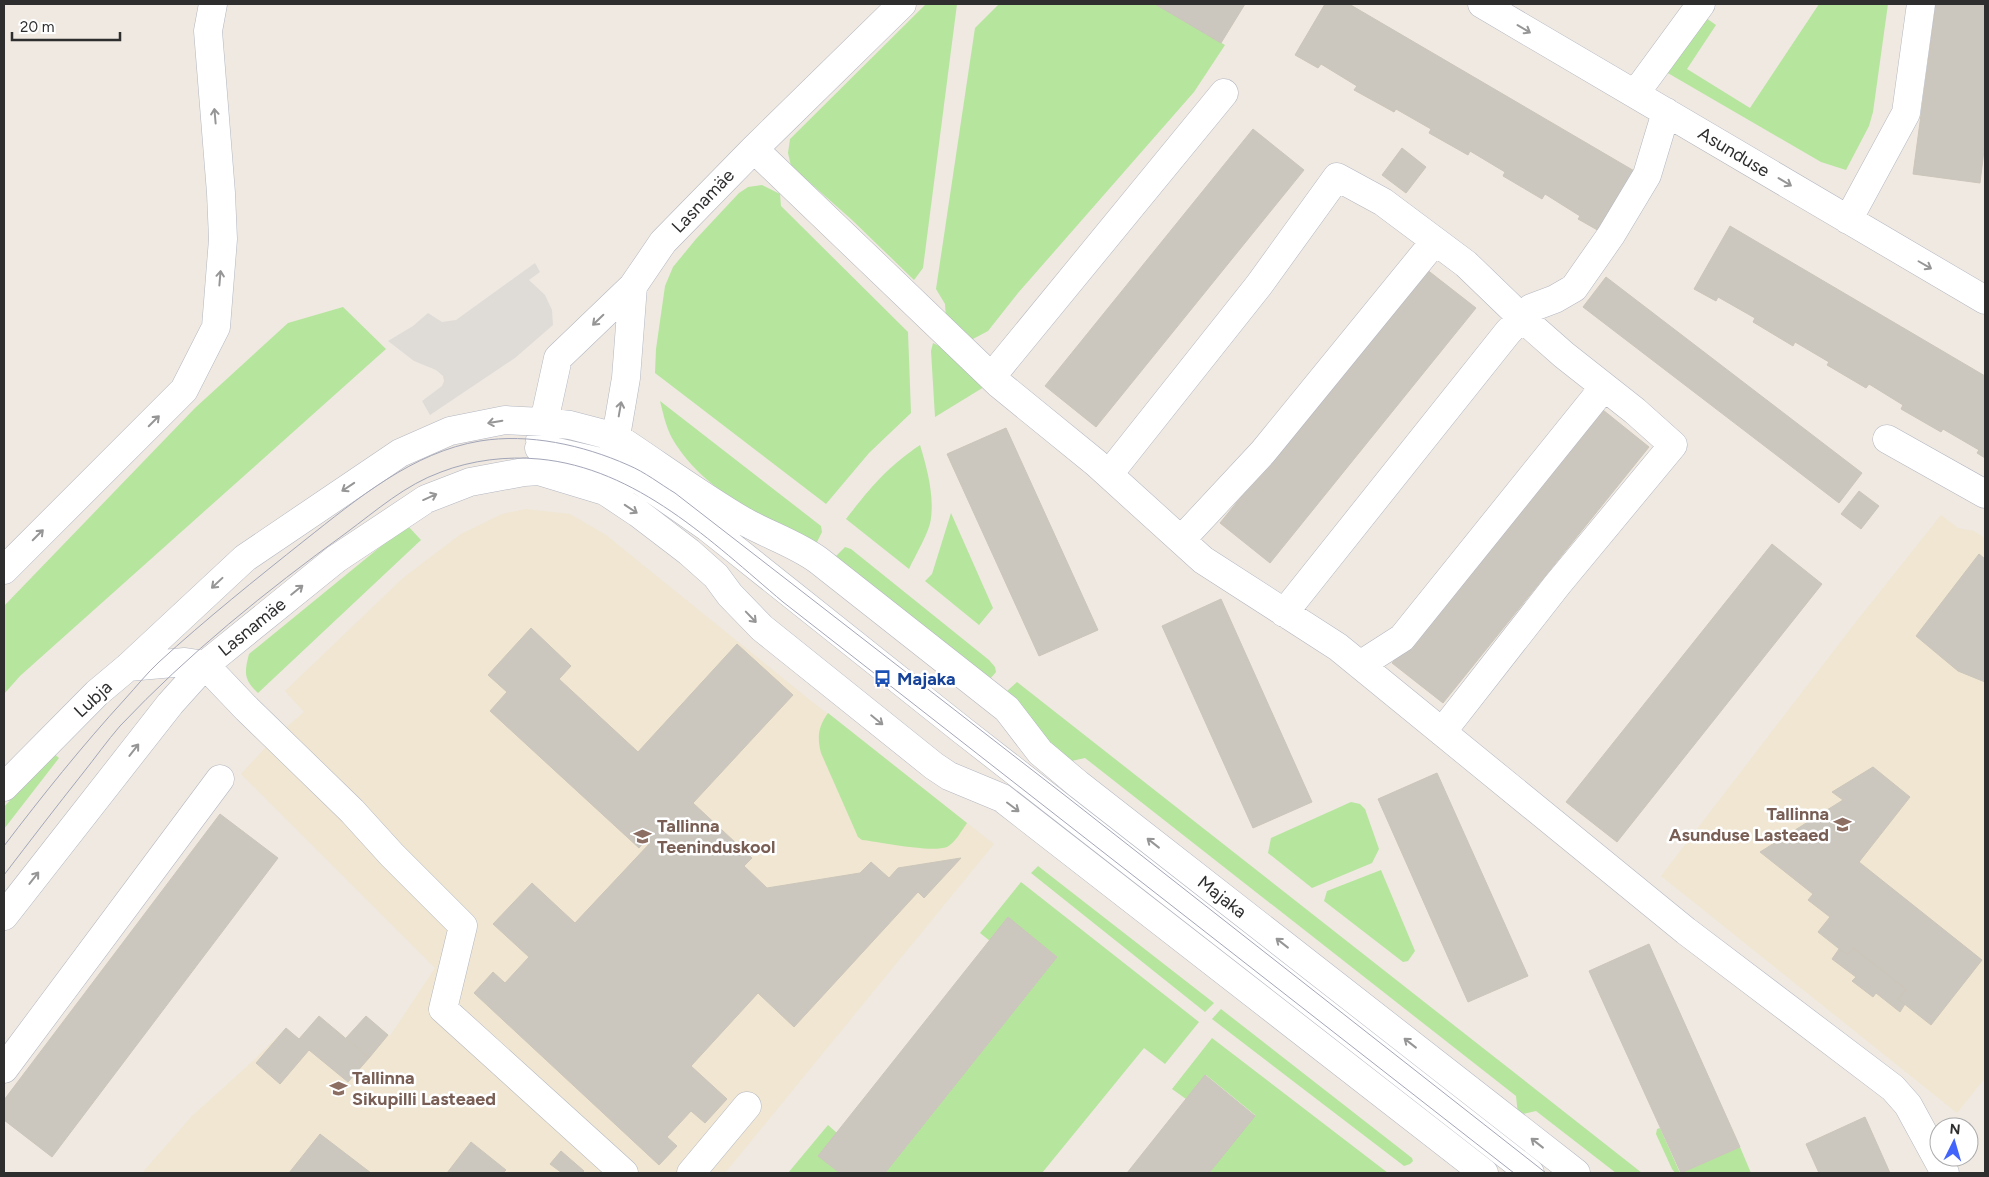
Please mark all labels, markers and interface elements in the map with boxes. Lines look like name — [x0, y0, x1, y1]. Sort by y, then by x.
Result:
scale bar — [12, 10, 120, 42]
text: 20 m — [20, 18, 54, 36]
one-way arrow — [1517, 24, 1531, 34]
one-way arrow — [210, 109, 220, 125]
street label: Asunduse — [1694, 122, 1774, 182]
street label: Lasnamäe — [667, 164, 739, 238]
one-way arrow — [1777, 178, 1791, 188]
one-way arrow — [1917, 260, 1931, 270]
one-way arrow — [215, 271, 225, 287]
one-way arrow — [591, 314, 604, 326]
one-way arrow — [616, 401, 626, 417]
one-way arrow — [147, 415, 159, 427]
one-way arrow — [487, 418, 503, 428]
one-way arrow — [341, 482, 355, 492]
one-way arrow — [422, 492, 437, 502]
one-way arrow — [624, 504, 638, 514]
one-way arrow — [32, 529, 45, 541]
one-way arrow — [211, 577, 224, 589]
one-way arrow — [290, 584, 303, 595]
street label: Lasnamäe — [214, 593, 290, 661]
one-way arrow — [745, 611, 757, 624]
place label: Majaka — [897, 668, 956, 690]
bus stop icon: Majaka — [873, 669, 893, 689]
street label: Lubja — [69, 676, 117, 722]
one-way arrow — [870, 715, 883, 726]
one-way arrow — [129, 744, 140, 757]
one-way arrow — [1006, 801, 1019, 812]
place label: Tallinna Asunduse Lasteaed — [1669, 803, 1829, 846]
school or university icon: Tallinna Asunduse Lasteaed — [1833, 814, 1853, 834]
place label: Tallinna Teeninduskool — [657, 815, 775, 858]
school or university icon: Tallinna Teeninduskool — [633, 826, 653, 846]
one-way arrow — [1147, 838, 1160, 849]
street label: Majaka — [1193, 871, 1251, 923]
one-way arrow — [28, 872, 39, 885]
one-way arrow — [1275, 937, 1288, 948]
one-way arrow — [1404, 1037, 1417, 1048]
place label: Tallinna Sikupilli Lasteaed — [352, 1067, 496, 1110]
school or university icon: Tallinna Sikupilli Lasteaed — [328, 1078, 348, 1098]
north arrow — [1929, 1117, 1979, 1167]
text: N — [1949, 1121, 1961, 1138]
one-way arrow — [1531, 1138, 1544, 1149]

